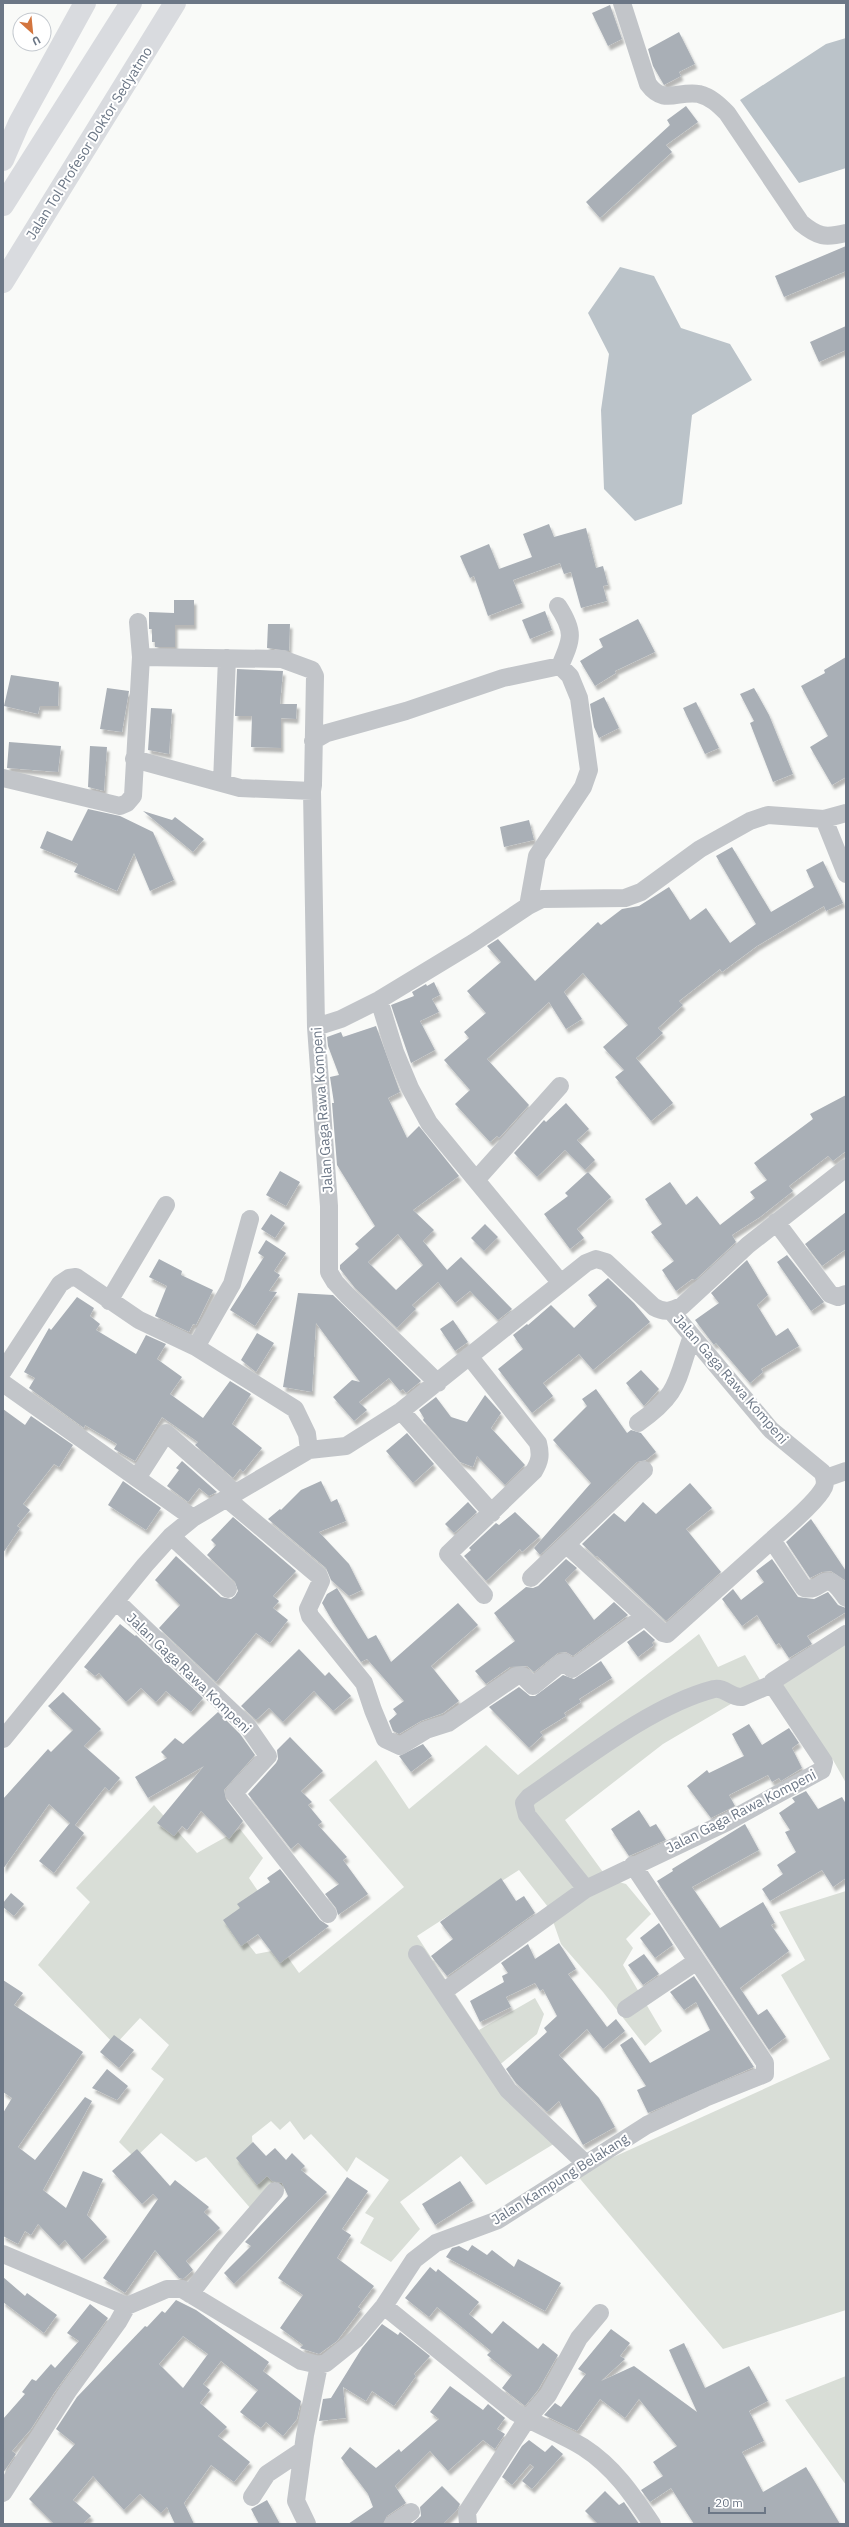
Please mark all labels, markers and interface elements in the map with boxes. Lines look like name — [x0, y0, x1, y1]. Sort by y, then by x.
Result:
north arrow — [12, 12, 52, 52]
text: U — [30, 33, 43, 49]
street label: Jalan Tol Profesor Doktor Sedyatmo — [22, 43, 156, 243]
street label: Jalan Gaga Rawa Kompeni — [307, 1027, 337, 1193]
street label: Jalan Gaga Rawa Kompeni — [670, 1310, 792, 1448]
street label: Jalan Gaga Rawa Kompeni — [123, 1609, 255, 1737]
street label: Jalan Gaga Rawa Kompeni — [663, 1765, 819, 1857]
street label: Jalan Kampung Belakang — [488, 2129, 632, 2229]
scale bar — [709, 2489, 765, 2515]
text: 20 m — [715, 2495, 743, 2510]

